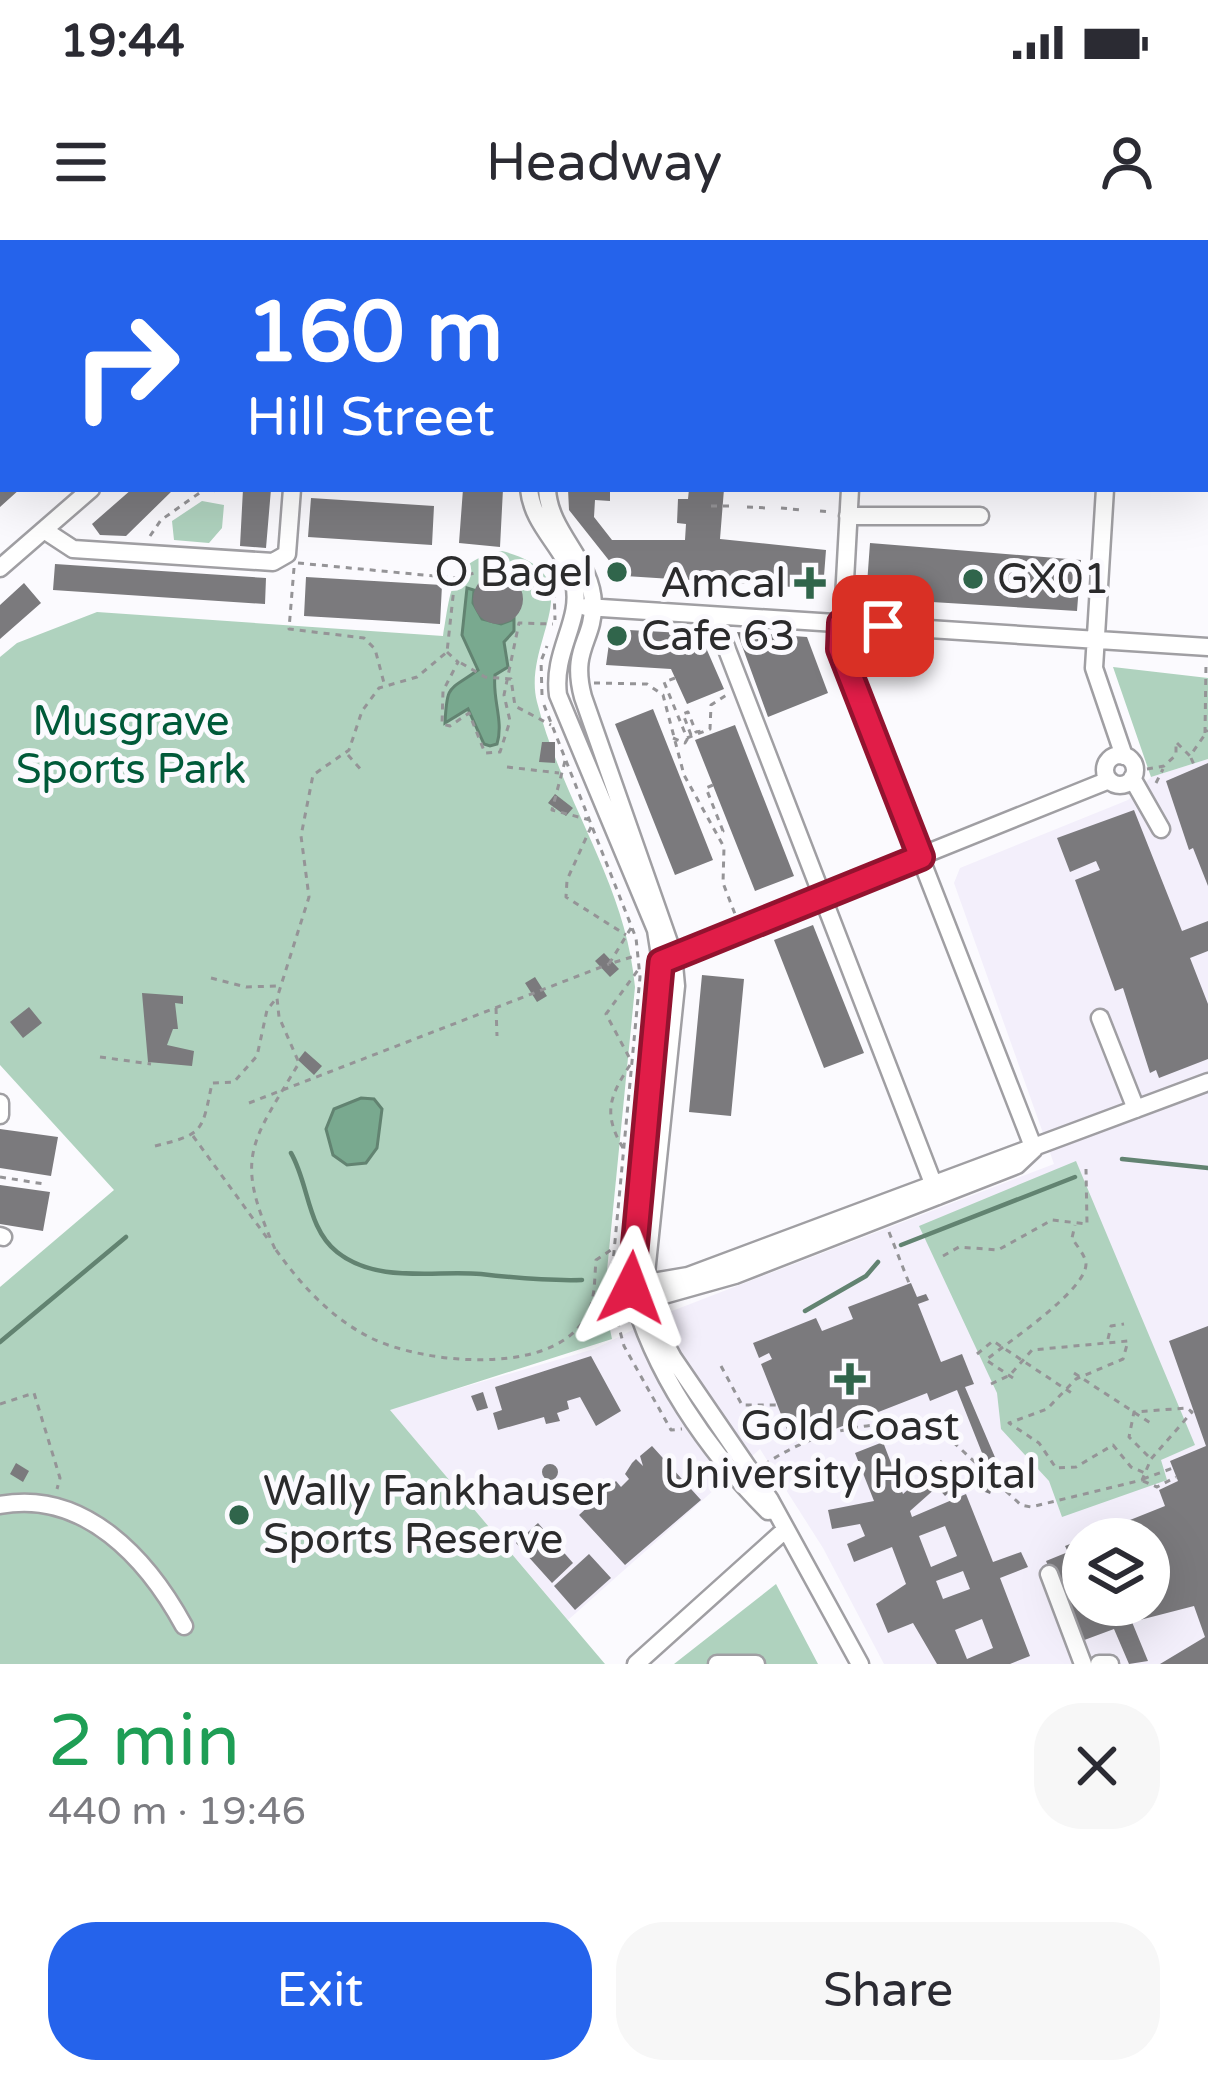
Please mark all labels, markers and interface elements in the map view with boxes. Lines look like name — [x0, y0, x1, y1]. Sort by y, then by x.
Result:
text: 19:44 — [60, 15, 185, 69]
icon: menu — [48, 129, 114, 195]
icon: person — [1094, 129, 1160, 195]
text: Headway — [486, 130, 722, 195]
text: 160 m — [246, 283, 503, 384]
icon: right — [48, 288, 204, 444]
text: Hill Street — [246, 385, 495, 450]
place label: O Bagel — [435, 547, 593, 598]
place label: GX01 — [997, 554, 1110, 605]
place label: Amcal — [660, 558, 786, 609]
marker: O Bagel — [604, 559, 630, 585]
marker: GX01 — [960, 566, 986, 592]
marker: Amcal — [797, 570, 823, 596]
pin — [832, 575, 934, 677]
icon: arrive — [850, 593, 916, 659]
place label: Cafe 63 — [641, 611, 796, 662]
marker: Cafe 63 — [604, 623, 630, 649]
park label: Musgrave Sports Park — [16, 696, 246, 795]
position arrow — [568, 1225, 694, 1351]
marker: Gold Coast University Hospital — [834, 1363, 866, 1395]
place label: Gold Coast University Hospital — [664, 1401, 1036, 1500]
place label: Wally Fankhauser Sports Reserve — [263, 1466, 611, 1565]
marker: Wally Fankhauser Sports Reserve — [226, 1502, 252, 1528]
map controls — [1062, 1518, 1170, 1626]
button: layers — [1062, 1518, 1170, 1626]
text: 2 min — [48, 1699, 240, 1786]
button: close — [1034, 1703, 1160, 1829]
text: 440 m · 19:46 — [48, 1788, 306, 1835]
button: Exit — [48, 1922, 592, 2060]
button: Share — [616, 1922, 1160, 2060]

